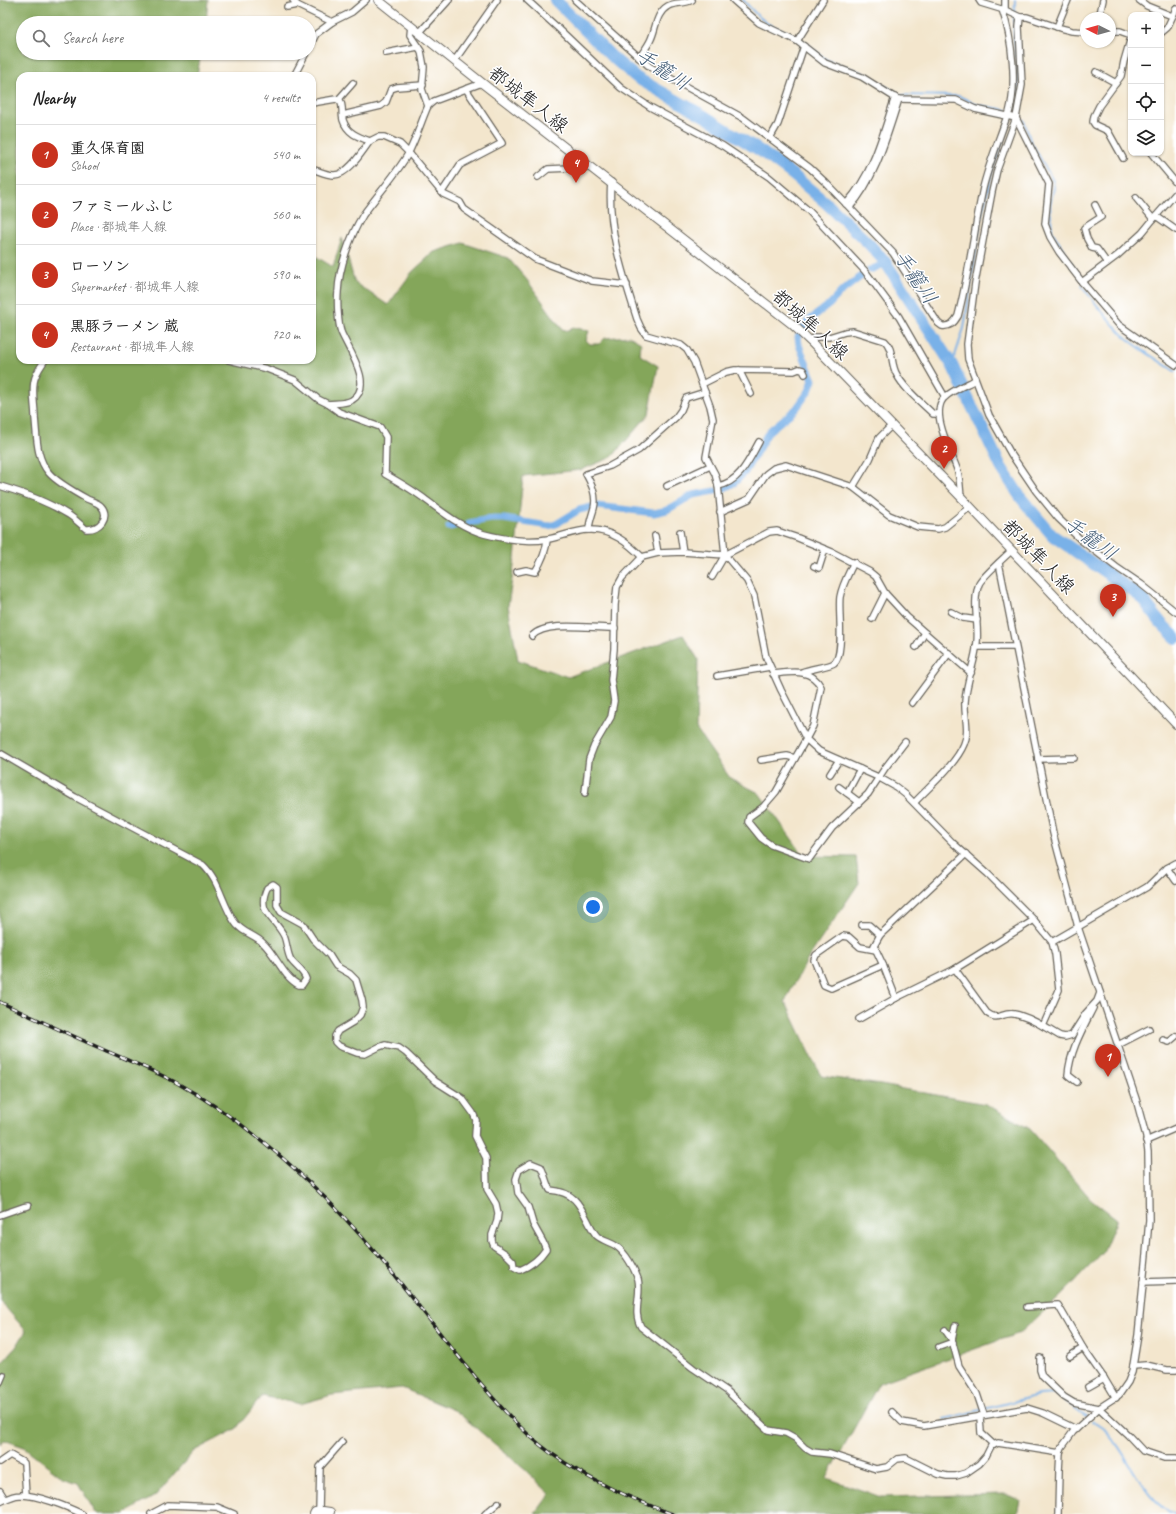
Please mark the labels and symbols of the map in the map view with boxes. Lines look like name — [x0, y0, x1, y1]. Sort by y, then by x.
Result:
north arrow — [1080, 12, 1116, 48]
water label: 手籠川 — [631, 43, 695, 96]
street label: 都城隼人線 — [484, 61, 573, 138]
pin: 4 — [563, 150, 589, 183]
water label: 手籠川 — [888, 245, 943, 309]
street label: 都城隼人線 — [767, 284, 854, 365]
pin: 2 — [931, 436, 957, 469]
water label: 手籠川 — [1059, 511, 1122, 566]
street label: 都城隼人線 — [997, 514, 1080, 599]
pin: 3 — [1100, 584, 1126, 617]
your location — [583, 897, 603, 917]
pin: 1 — [1095, 1044, 1121, 1077]

